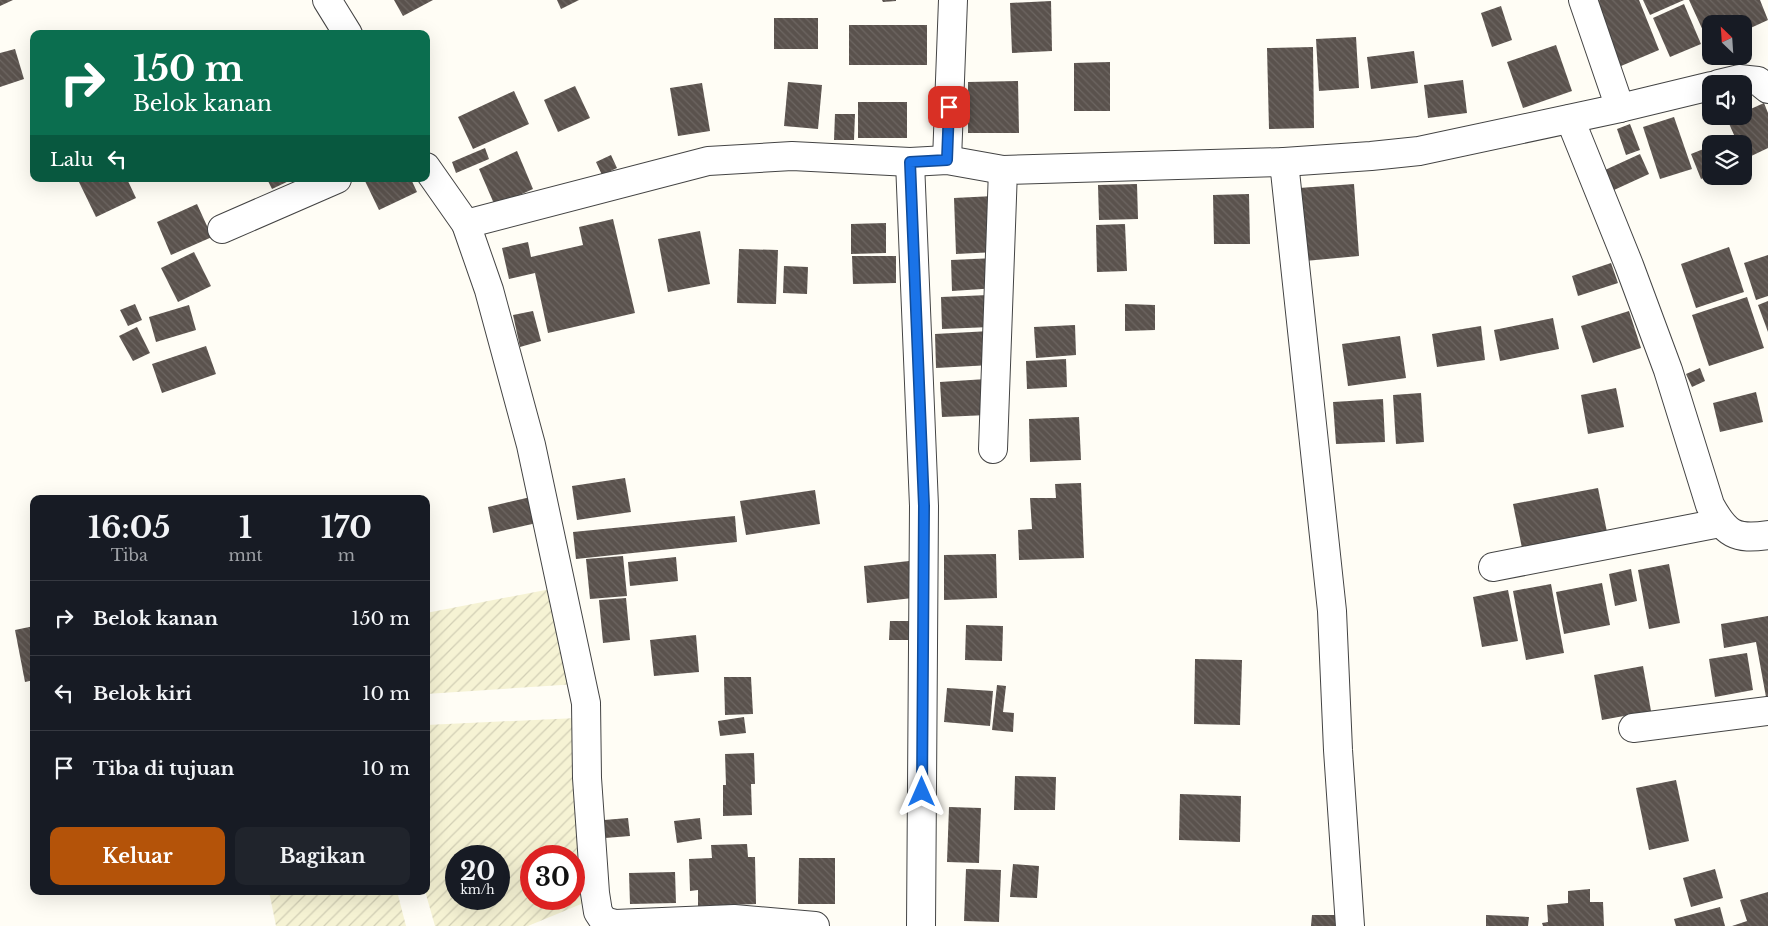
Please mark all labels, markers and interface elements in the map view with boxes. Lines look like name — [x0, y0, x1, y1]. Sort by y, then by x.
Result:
north arrow — [1702, 15, 1752, 65]
map controls — [1702, 15, 1752, 185]
text: 150 m — [133, 47, 244, 90]
icon: right — [50, 50, 115, 115]
button: sound — [1702, 75, 1752, 125]
pin — [928, 86, 970, 128]
text: Belok kanan — [133, 90, 272, 117]
icon: arrive — [935, 93, 963, 121]
button: layers — [1702, 135, 1752, 185]
icon: left — [103, 145, 131, 173]
text: Lalu — [50, 148, 93, 171]
text: 16:05 — [88, 509, 170, 546]
text: 1 — [239, 509, 252, 546]
text: 170 — [321, 509, 372, 546]
text: Tiba — [111, 545, 148, 565]
text: mnt — [228, 545, 263, 565]
text: m — [338, 545, 355, 565]
icon: right — [50, 604, 78, 632]
text: Belok kanan — [93, 607, 218, 630]
text: 150 m — [351, 607, 410, 630]
icon: left — [50, 679, 78, 707]
text: Belok kiri — [93, 682, 192, 705]
text: 10 m — [362, 682, 410, 705]
icon: arrive — [50, 754, 78, 782]
text: Tiba di tujuan — [93, 757, 234, 780]
text: 10 m — [362, 757, 410, 780]
position arrow — [895, 765, 947, 817]
button: Keluar — [50, 827, 225, 885]
button: Bagikan — [235, 827, 410, 885]
speed limit sign: 30 — [520, 845, 585, 910]
text: 20 — [460, 856, 495, 887]
text: km/h — [460, 882, 495, 897]

